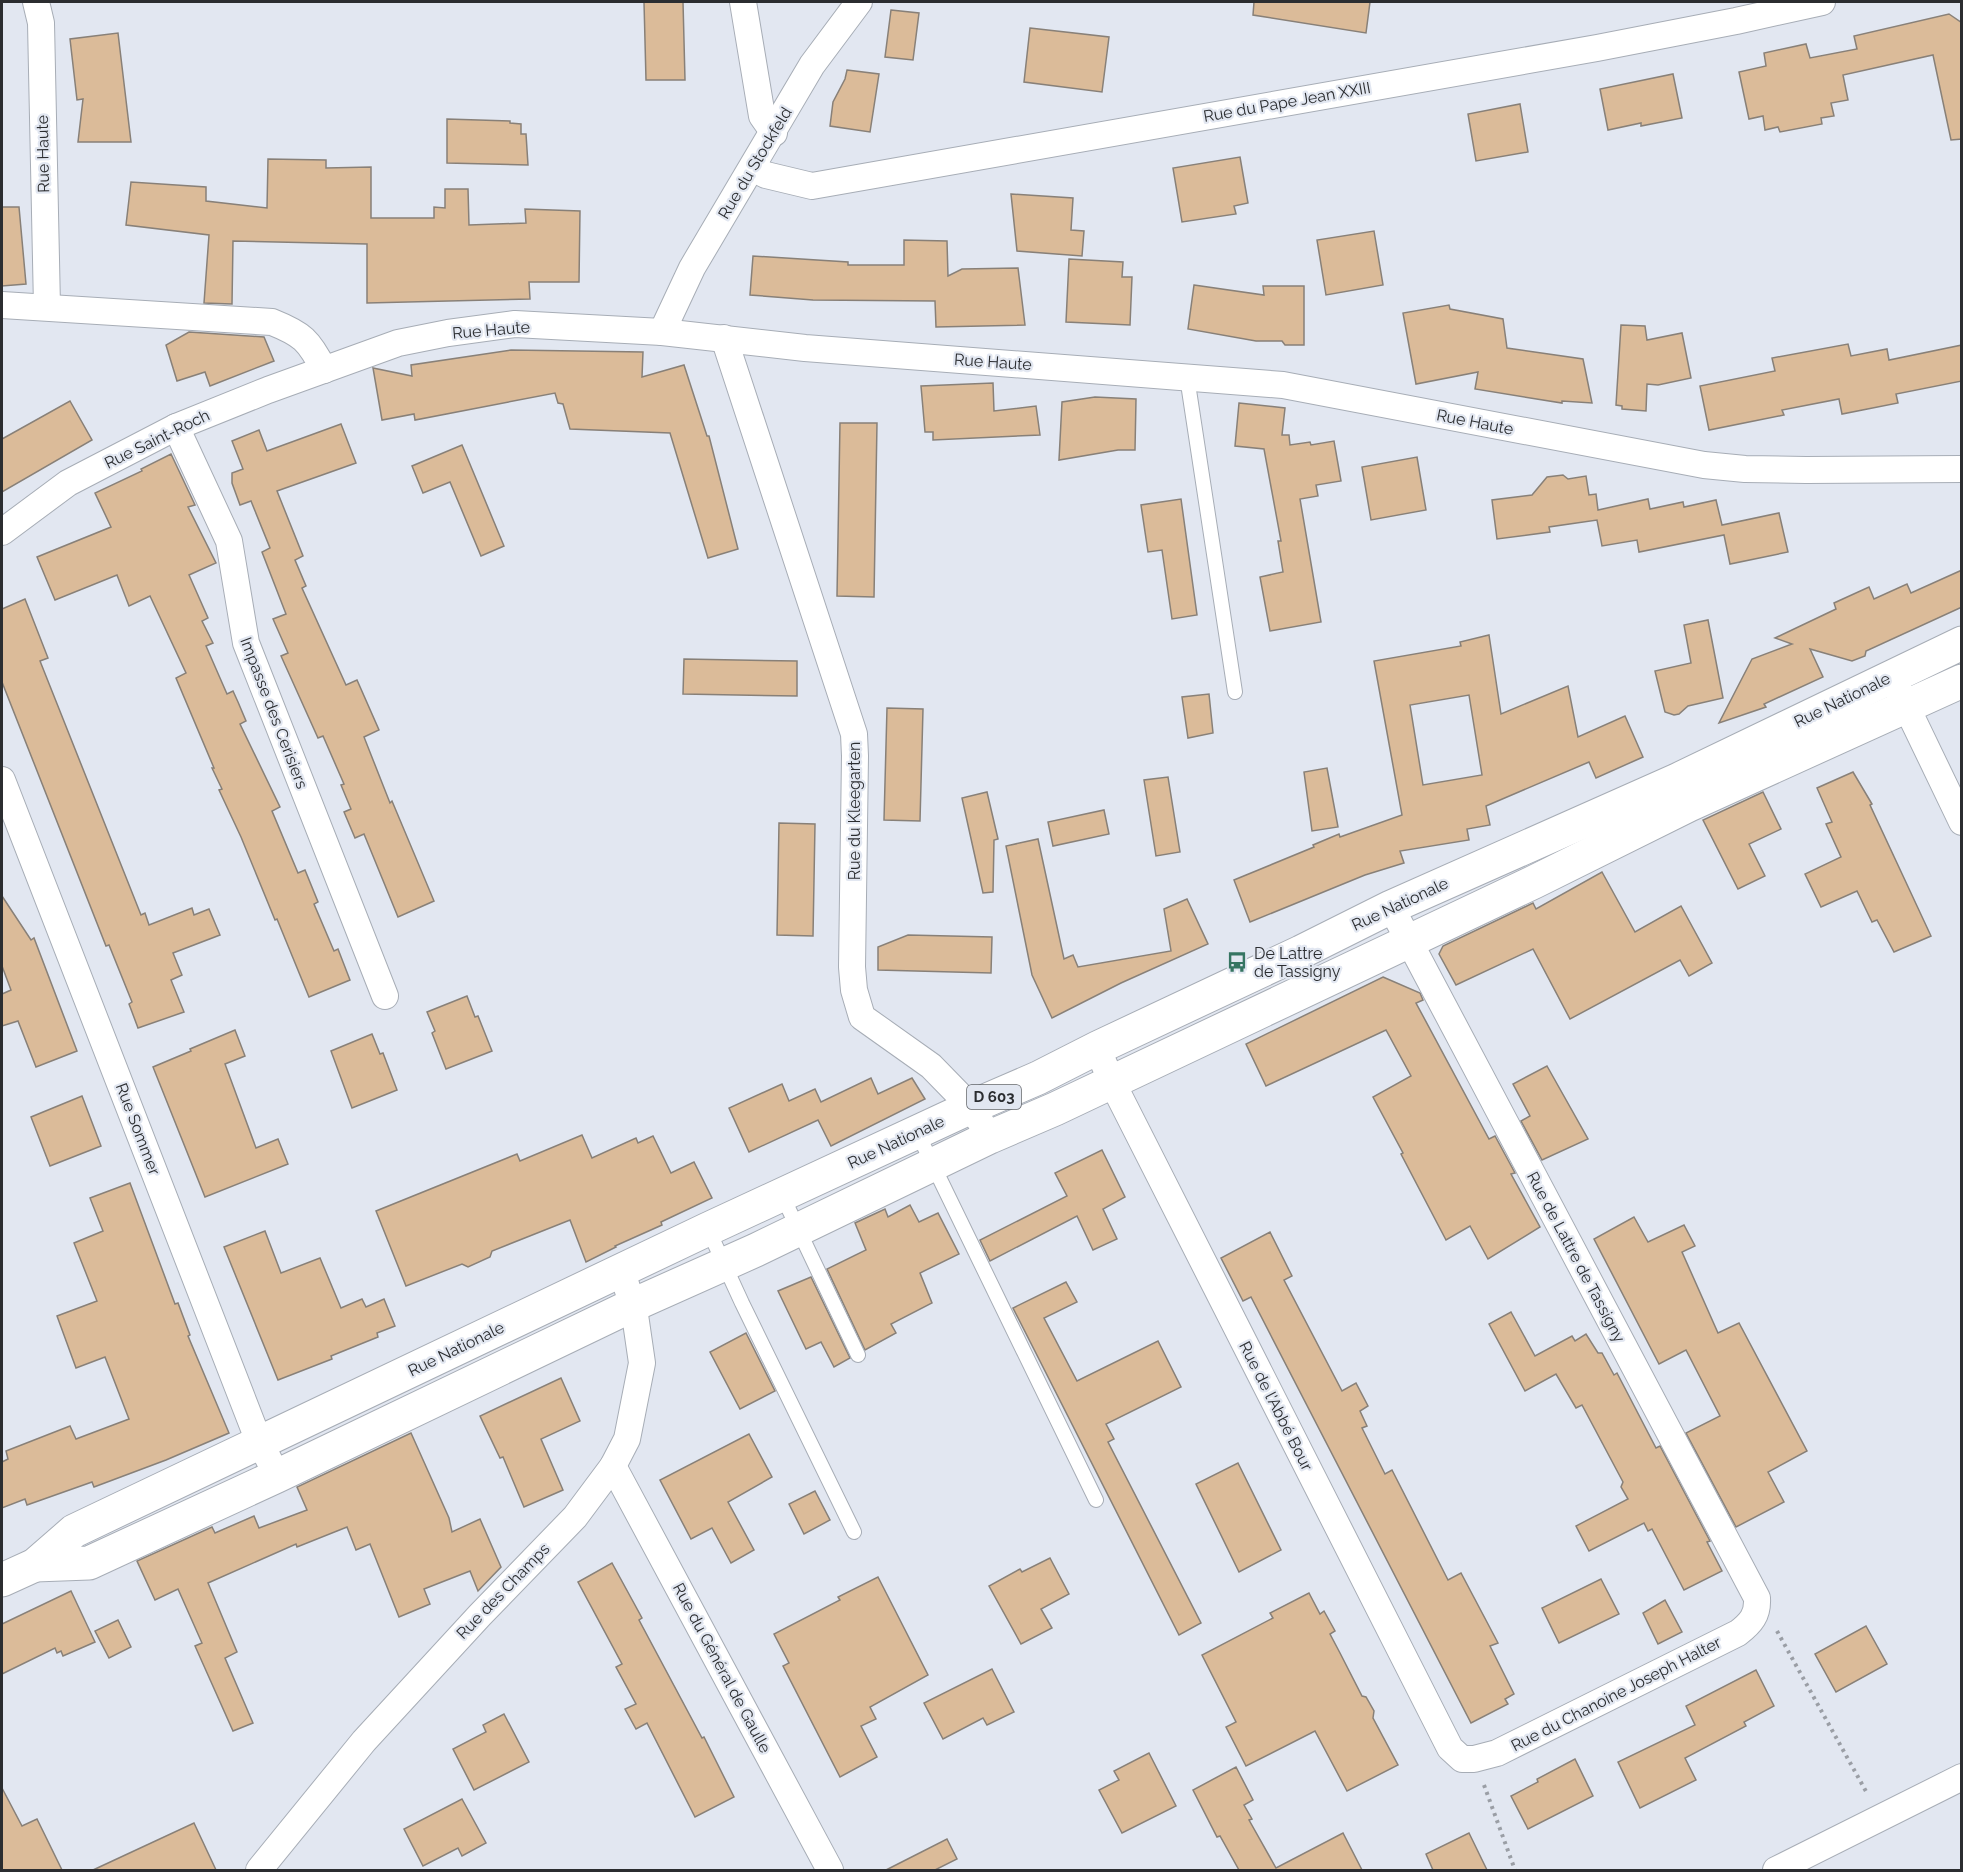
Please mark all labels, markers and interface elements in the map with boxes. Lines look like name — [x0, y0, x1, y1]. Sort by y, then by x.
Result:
street label: Rue du Pape Jean XXIII — [1202, 78, 1372, 126]
street label: Rue du Stockfeld — [714, 104, 796, 222]
street label: Rue Haute — [33, 115, 53, 193]
street label: Rue Haute — [451, 317, 531, 343]
street label: Rue Haute — [953, 350, 1033, 374]
street label: Rue Saint-Roch — [101, 405, 213, 473]
street label: Rue Haute — [1435, 405, 1515, 439]
street label: Impasse des Cerisiers — [236, 635, 312, 792]
street label: Rue Nationale — [1791, 669, 1893, 731]
street label: Rue du Kleegarten — [845, 742, 864, 880]
street label: Rue Nationale — [1349, 873, 1451, 935]
place label: De Lattre de Tassigny — [1254, 944, 1341, 981]
bus stop icon: De Lattre de Tassigny — [1225, 950, 1249, 974]
street label: Rue Sommer — [112, 1080, 164, 1178]
road number: D 603 — [967, 1085, 1021, 1109]
street label: Rue Nationale — [845, 1111, 947, 1173]
street label: Rue de Lattre de Tassigny — [1523, 1168, 1629, 1346]
street label: Rue Nationale — [405, 1318, 507, 1380]
street label: Rue de l'Abbé Bour — [1235, 1338, 1317, 1474]
street label: Rue des Champs — [452, 1539, 554, 1643]
street label: Rue du Général de Gaulle — [669, 1580, 775, 1756]
street label: Rue du Chanoine Joseph Halter — [1508, 1632, 1724, 1755]

